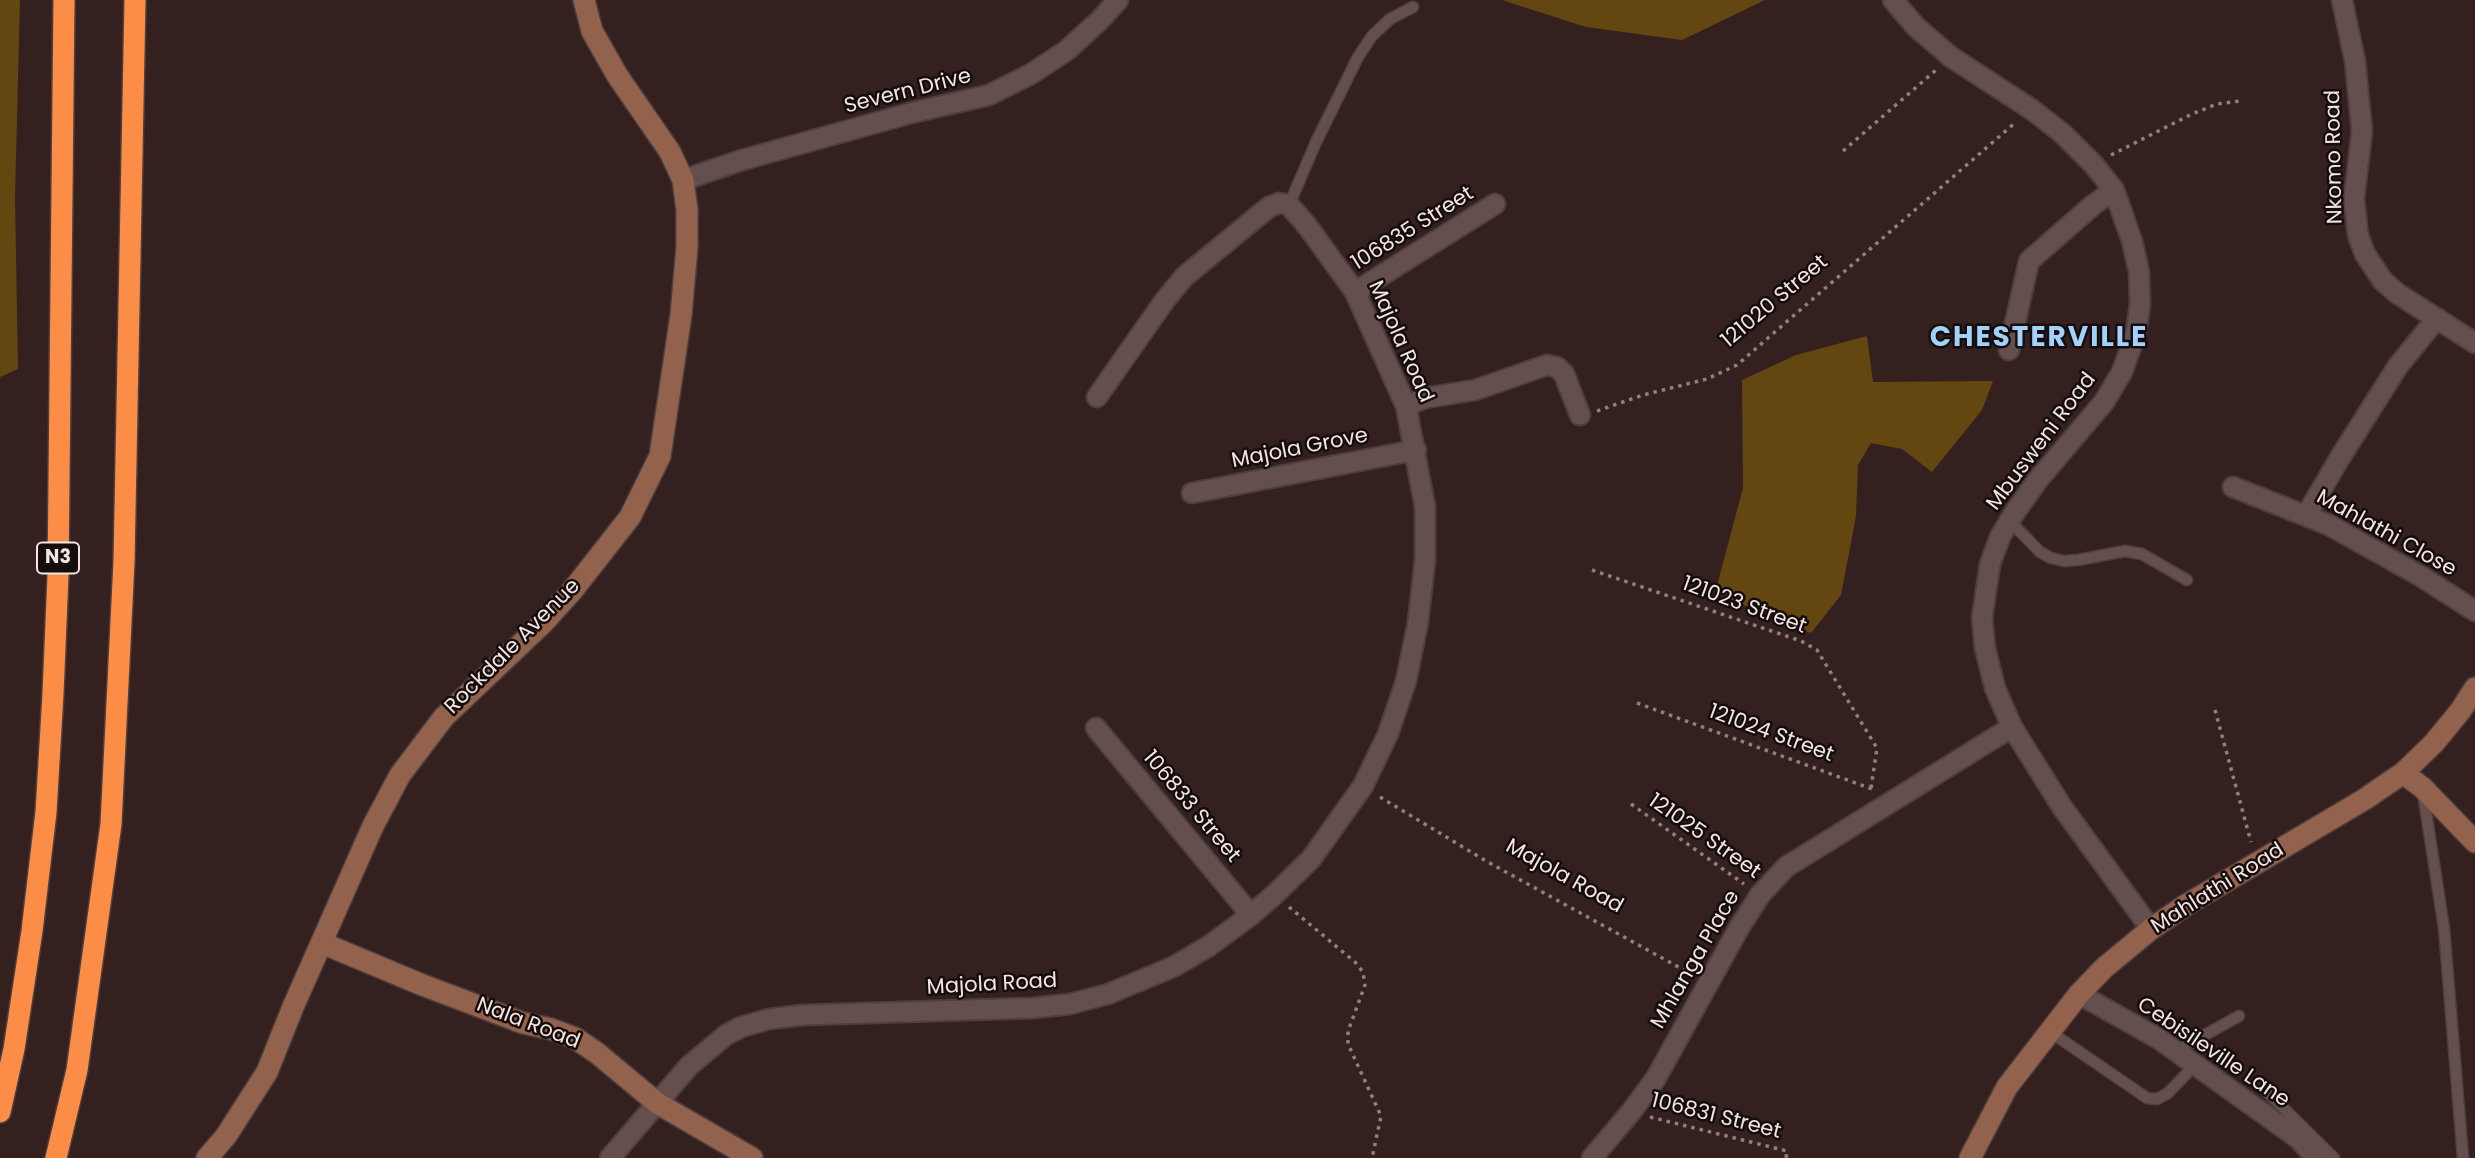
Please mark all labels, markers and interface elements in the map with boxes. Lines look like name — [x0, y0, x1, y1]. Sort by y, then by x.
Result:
street label: Severn Drive — [842, 64, 974, 120]
street label: Nkomo Road — [2321, 90, 2349, 224]
street label: 106835 Street — [1347, 181, 1479, 277]
street label: 121020 Street — [1717, 250, 1833, 354]
street label: Majola Road — [1362, 277, 1438, 407]
district label: CHESTERVILLE — [1931, 322, 2147, 356]
street label: Mbusweni Road — [1982, 368, 2102, 516]
street label: Majola Grove — [1230, 423, 1370, 475]
street label: Mahlathi Close — [2312, 485, 2460, 583]
road number: N3 — [37, 542, 79, 573]
street label: 121023 Street — [1678, 572, 1810, 640]
street label: Rockdale Avenue — [440, 574, 586, 720]
street label: 121024 Street — [1705, 700, 1837, 768]
street label: 106833 Street — [1137, 746, 1245, 868]
street label: 121025 Street — [1643, 789, 1765, 885]
street label: Majola Road — [1501, 834, 1627, 920]
street label: Mahlathi Road — [2147, 838, 2289, 940]
street label: Mhlanga Place — [1646, 886, 1746, 1034]
street label: Majola Road — [926, 969, 1058, 1001]
street label: Nala Road — [473, 993, 583, 1055]
street label: Cebisileville Lane — [2132, 993, 2294, 1113]
street label: 106831 Street — [1649, 1089, 1783, 1145]

